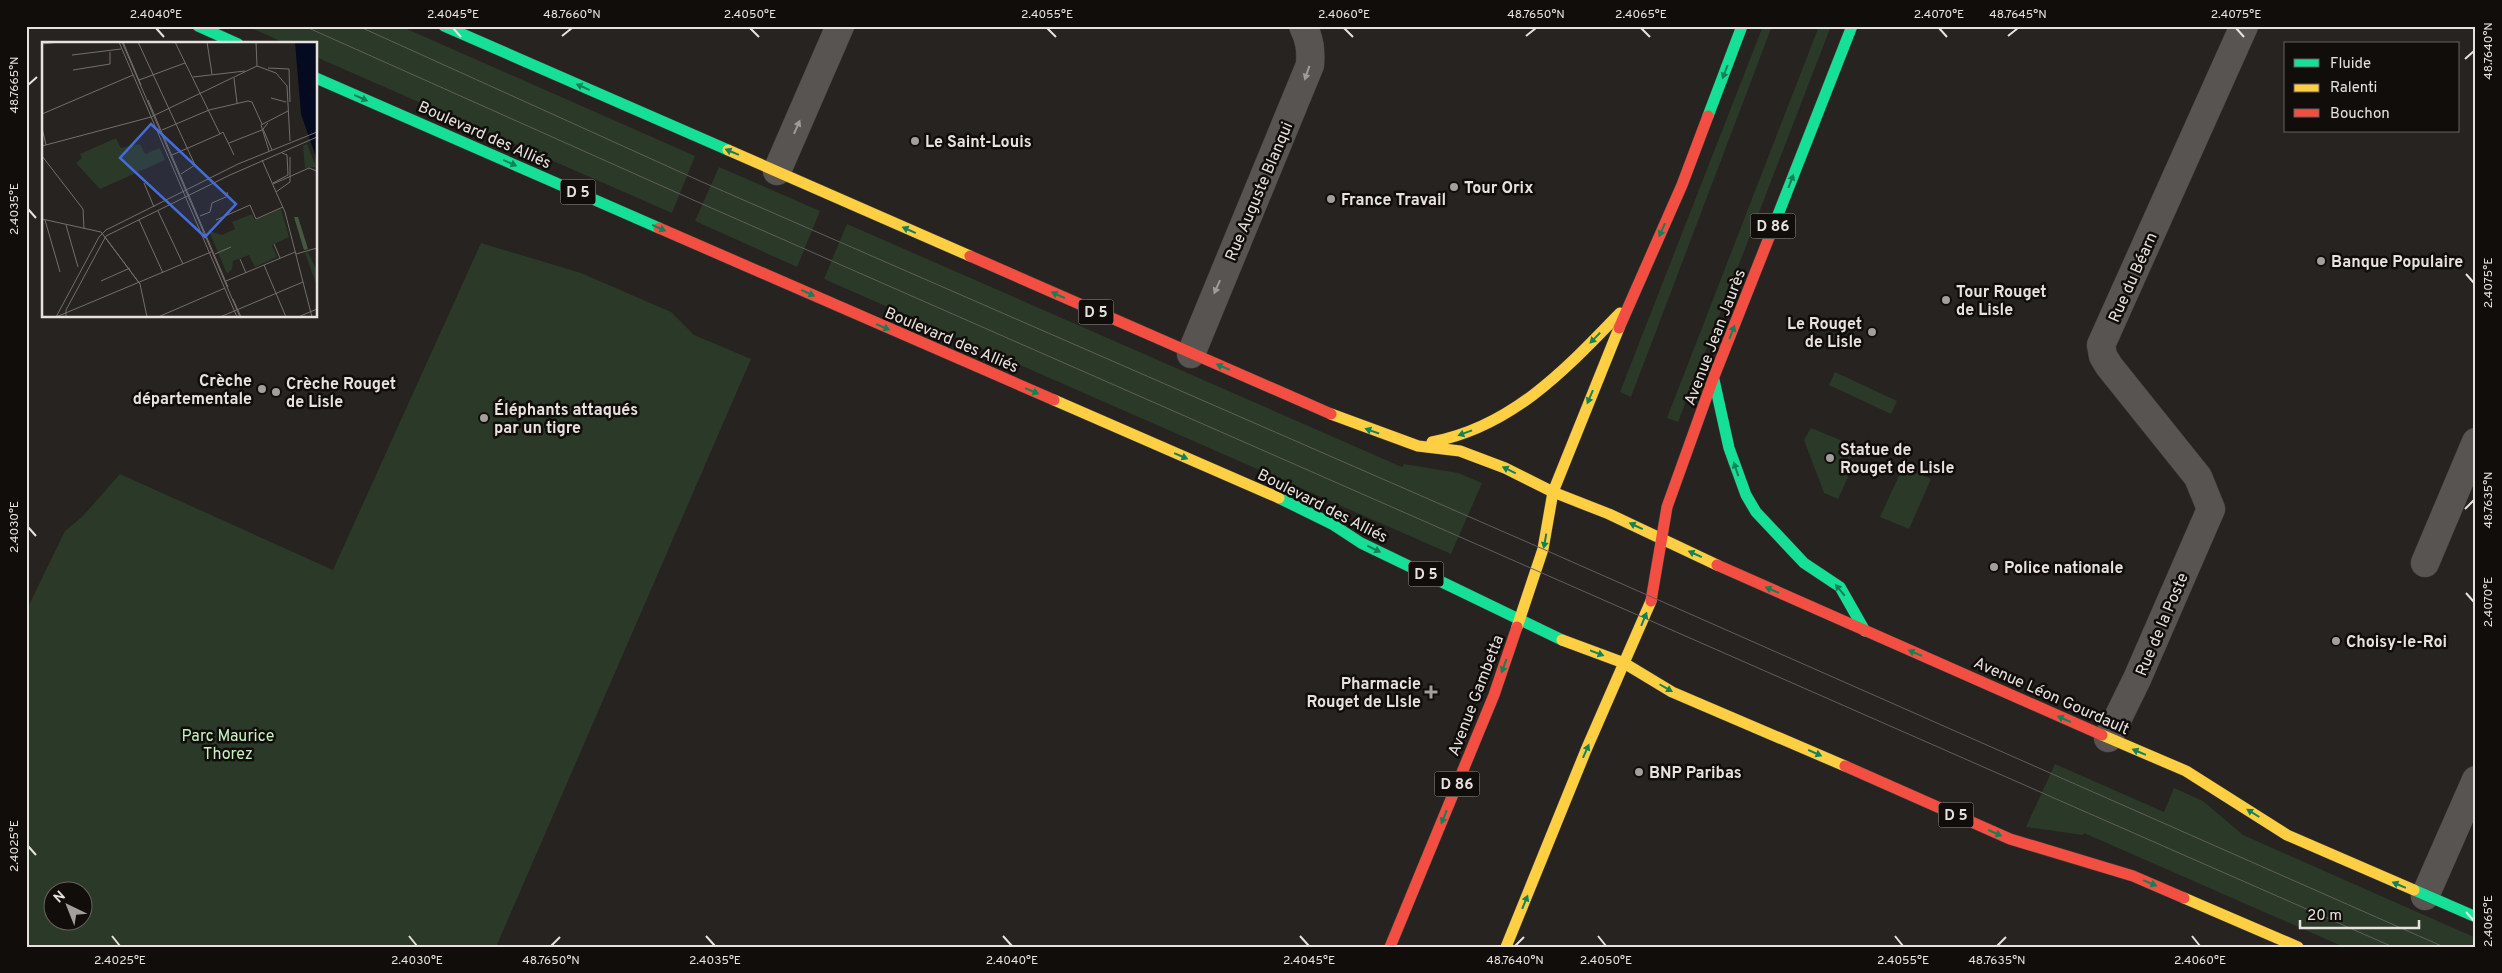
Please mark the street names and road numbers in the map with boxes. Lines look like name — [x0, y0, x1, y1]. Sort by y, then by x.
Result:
street label: Boulevard des Alliés — [415, 97, 554, 174]
street label: Rue Auguste Blanqui — [1222, 119, 1298, 264]
road number: D 5 — [560, 180, 596, 204]
road number: D 86 — [1750, 214, 1796, 238]
street label: Rue du Béarn — [2105, 230, 2163, 326]
street label: Avenue Jean Jaurès — [1681, 267, 1751, 409]
road number: D 5 — [1078, 300, 1114, 324]
street label: Boulevard des Alliés — [881, 304, 1021, 378]
street label: Boulevard des Alliés — [1254, 465, 1391, 548]
road number: D 5 — [1408, 562, 1444, 586]
street label: Rue de la Poste — [2132, 570, 2194, 679]
street label: Avenue Gambetta — [1445, 632, 1509, 759]
street label: Avenue Léon Gourdault — [1970, 654, 2132, 740]
road number: D 86 — [1434, 772, 1480, 796]
road number: D 5 — [1938, 802, 1974, 828]

